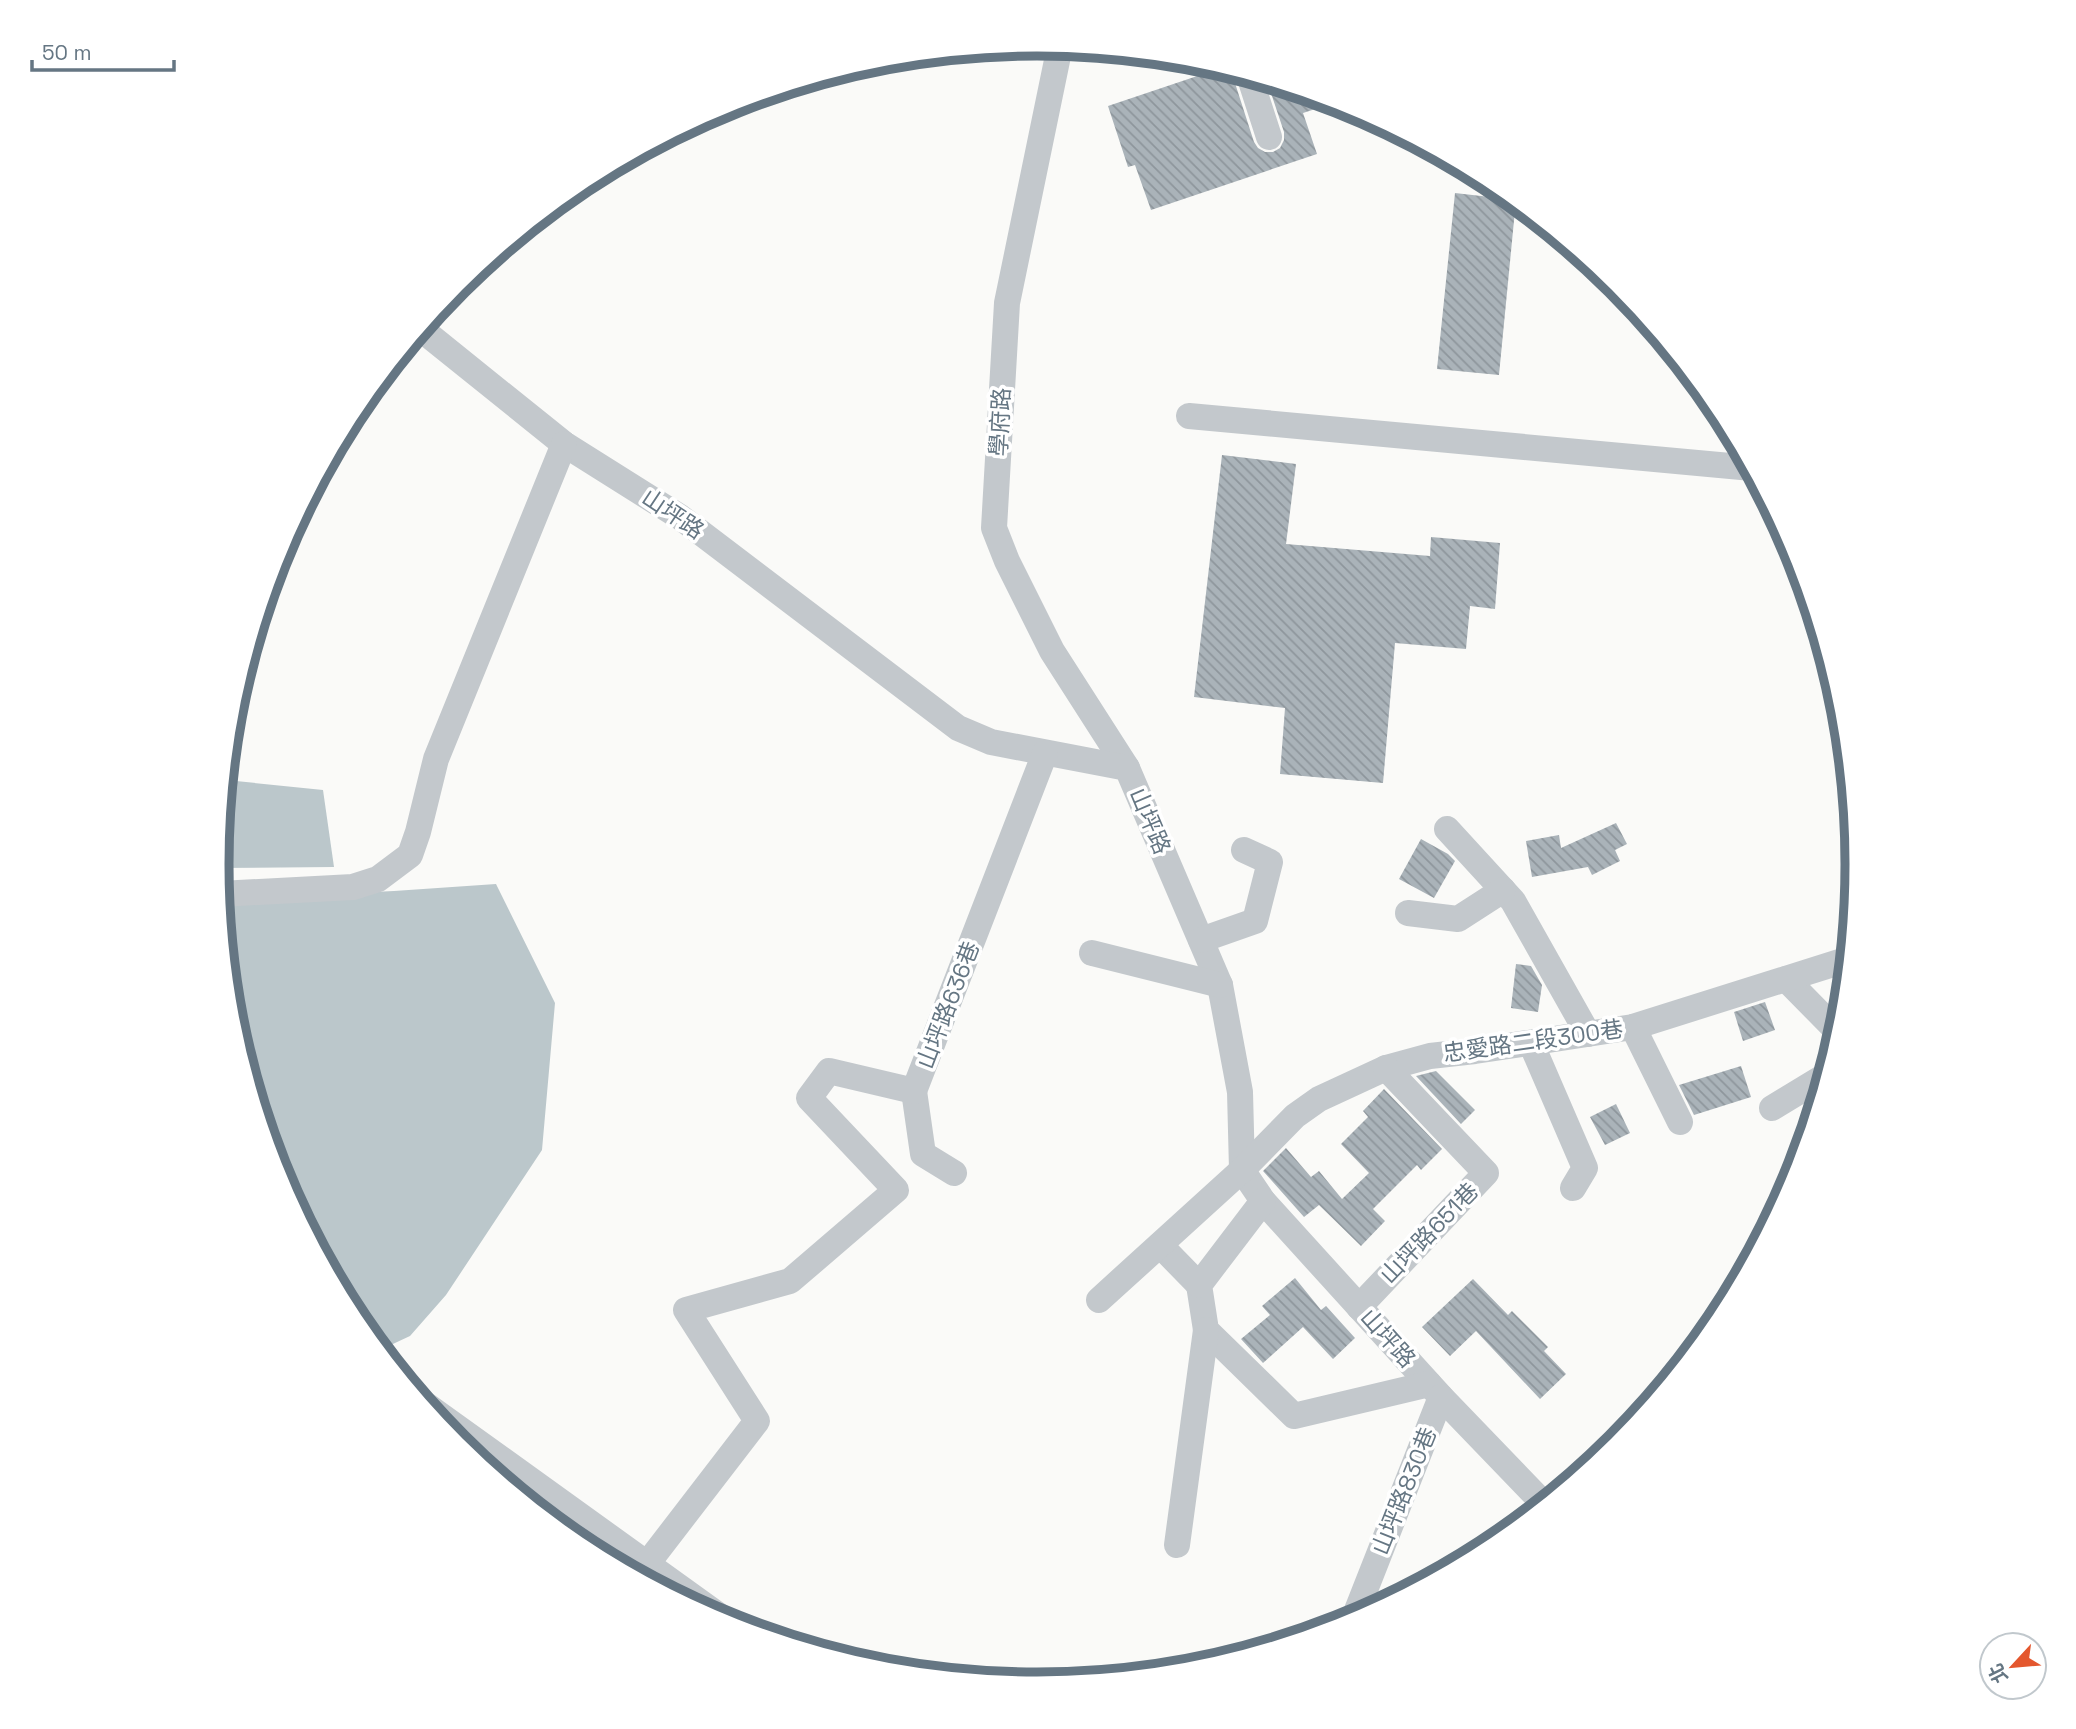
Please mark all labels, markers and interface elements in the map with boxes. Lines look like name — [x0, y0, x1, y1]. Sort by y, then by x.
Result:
scale bar — [32, 28, 173, 72]
text: 50 m — [42, 39, 92, 66]
street label: 學府路 — [983, 387, 1017, 457]
street label: 山坪路 — [636, 482, 710, 546]
street label: 山坪路 — [1123, 783, 1177, 859]
street label: 山坪路636巷 — [910, 937, 986, 1073]
street label: 忠愛路二段300巷 — [1441, 1014, 1625, 1068]
street label: 山坪路651巷 — [1373, 1176, 1485, 1290]
street label: 山坪路 — [1354, 1302, 1422, 1374]
street label: 山坪路830巷 — [1365, 1423, 1443, 1559]
north arrow — [1978, 1631, 2048, 1701]
text: 北 — [1983, 1659, 2014, 1687]

